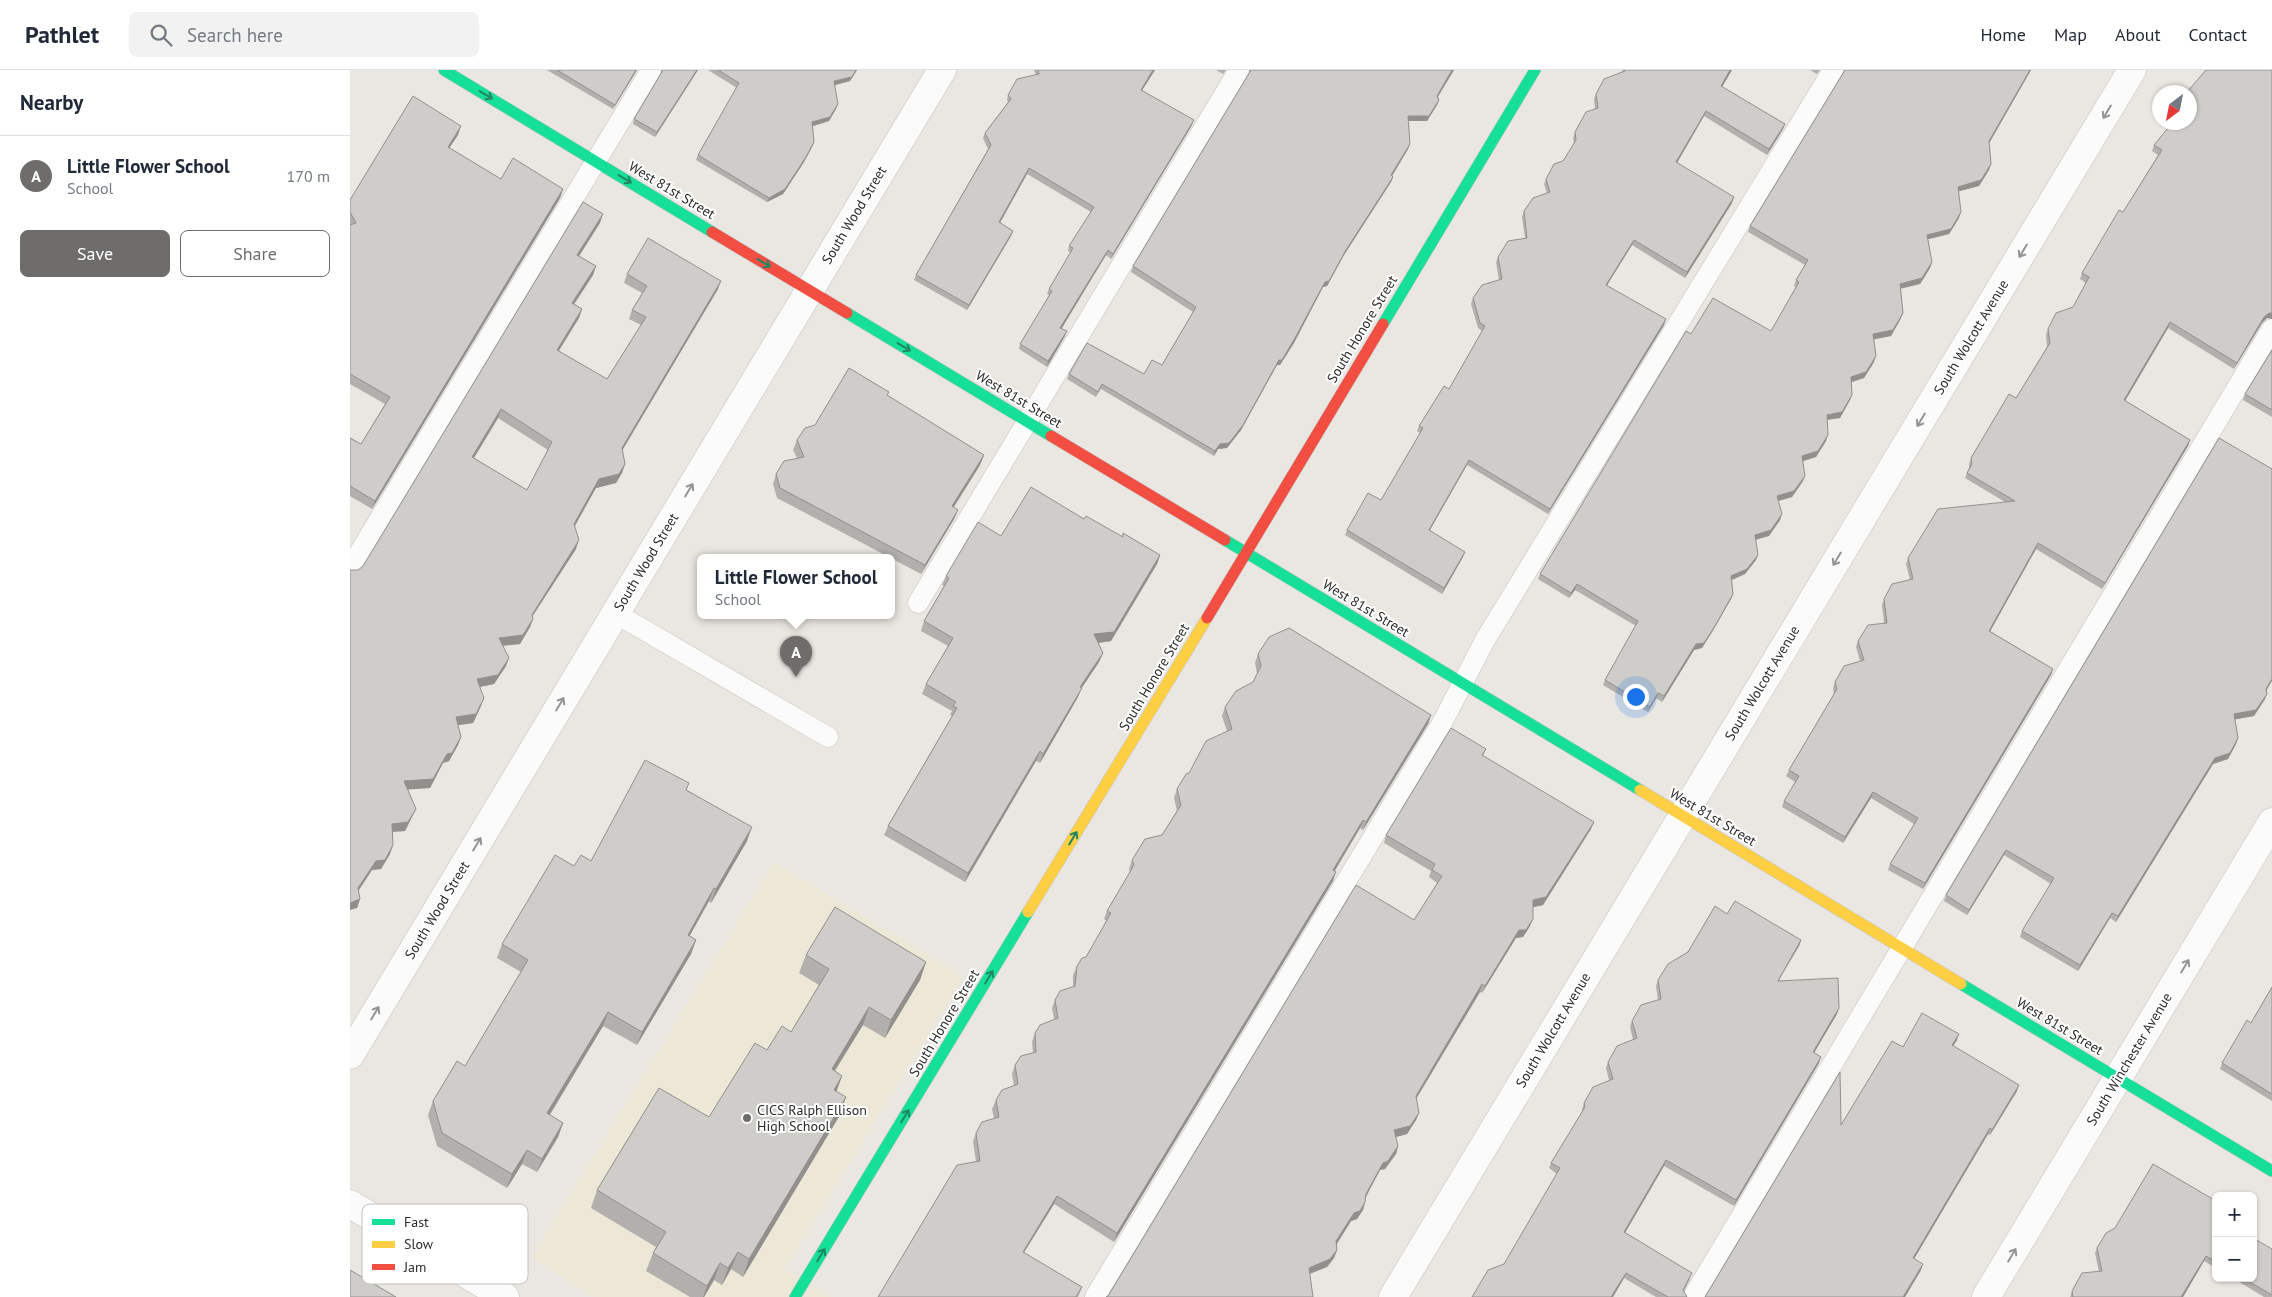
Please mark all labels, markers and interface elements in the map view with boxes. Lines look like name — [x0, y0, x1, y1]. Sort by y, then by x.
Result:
search box — [129, 12, 479, 57]
text: Pathlet — [25, 19, 99, 50]
icon: search — [147, 21, 175, 49]
text: Search here — [187, 23, 283, 47]
text: Home — [1980, 23, 2026, 46]
text: Map — [2054, 23, 2087, 46]
text: About — [2115, 23, 2161, 46]
text: Contact — [2189, 23, 2247, 46]
north arrow — [2152, 85, 2197, 130]
text: Nearby — [20, 89, 83, 116]
one-way arrow — [478, 91, 492, 101]
one-way arrow — [2101, 104, 2111, 118]
text: Little Flower School — [67, 154, 230, 178]
street label: West 81st Street — [625, 157, 719, 223]
street label: South Wood Street — [818, 162, 891, 267]
text: A — [31, 166, 41, 186]
text: 170 m — [287, 166, 330, 186]
one-way arrow — [618, 175, 632, 185]
text: School — [67, 178, 113, 198]
button: Save — [20, 230, 170, 277]
button: Share — [180, 230, 330, 277]
one-way arrow — [2017, 243, 2027, 257]
one-way arrow — [757, 258, 771, 268]
street label: South Honore Street — [1323, 272, 1401, 386]
street label: South Wolcott Avenue — [1930, 276, 2012, 398]
one-way arrow — [896, 342, 910, 352]
street label: West 81st Street — [972, 366, 1066, 432]
one-way arrow — [1915, 413, 1925, 427]
one-way arrow — [685, 483, 695, 497]
street label: South Wood Street — [610, 509, 683, 614]
one-way arrow — [1832, 552, 1842, 566]
popup — [697, 554, 895, 619]
text: Little Flower School — [715, 565, 877, 589]
street label: West 81st Street — [1319, 575, 1413, 641]
text: School — [715, 589, 761, 609]
street label: South Honore Street — [1115, 620, 1193, 734]
street label: South Wolcott Avenue — [1721, 622, 1803, 744]
pin: A — [780, 636, 812, 677]
your location — [1623, 684, 1649, 710]
one-way arrow — [556, 698, 566, 712]
street label: West 81st Street — [1666, 784, 1760, 850]
one-way arrow — [1069, 832, 1079, 846]
one-way arrow — [472, 837, 482, 851]
street label: South Wood Street — [401, 857, 474, 962]
one-way arrow — [2181, 959, 2191, 973]
street label: South Honore Street — [905, 966, 983, 1080]
street label: South Wolcott Avenue — [1512, 969, 1594, 1091]
one-way arrow — [984, 971, 994, 985]
street label: South Winchester Avenue — [2082, 989, 2176, 1129]
street label: West 81st Street — [2013, 993, 2107, 1059]
one-way arrow — [371, 1006, 381, 1020]
place label: CICS Ralph Ellison High School — [757, 1101, 867, 1135]
one-way arrow — [900, 1110, 910, 1124]
marker: CICS Ralph Ellison High School — [741, 1112, 753, 1124]
map controls — [2212, 1192, 2257, 1282]
button: + — [2212, 1192, 2257, 1237]
legend — [362, 1204, 528, 1284]
text: Fast — [404, 1213, 429, 1231]
text: Slow — [404, 1235, 434, 1253]
button: − — [2212, 1237, 2257, 1282]
one-way arrow — [816, 1249, 826, 1263]
one-way arrow — [2007, 1249, 2017, 1263]
text: Jam — [403, 1258, 426, 1276]

